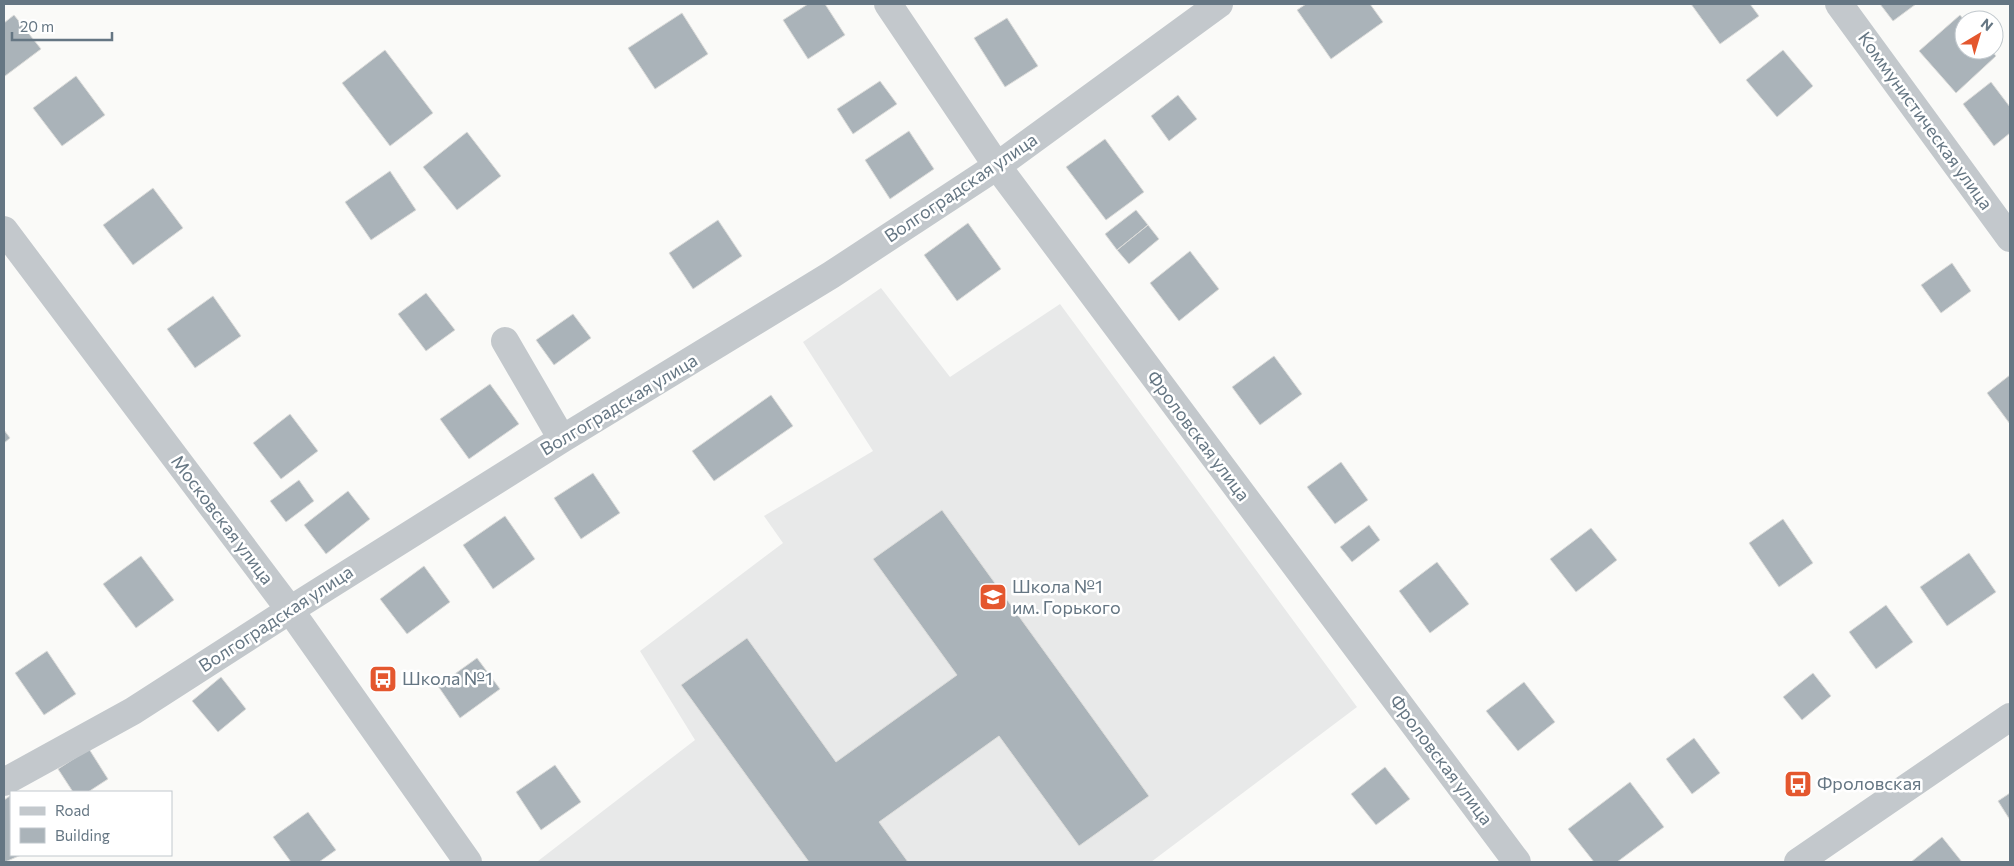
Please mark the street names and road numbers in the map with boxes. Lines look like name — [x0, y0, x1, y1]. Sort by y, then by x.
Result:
street label: Коммунистическая улица — [1854, 27, 1998, 214]
street label: Волгоградская улица — [880, 128, 1041, 246]
street label: Волгоградская улица — [536, 348, 701, 460]
street label: Фроловская улица — [1143, 366, 1255, 505]
street label: Московская улица — [167, 450, 279, 588]
street label: Волгоградская улица — [194, 560, 357, 676]
street label: Фроловская улица — [1386, 690, 1498, 829]

